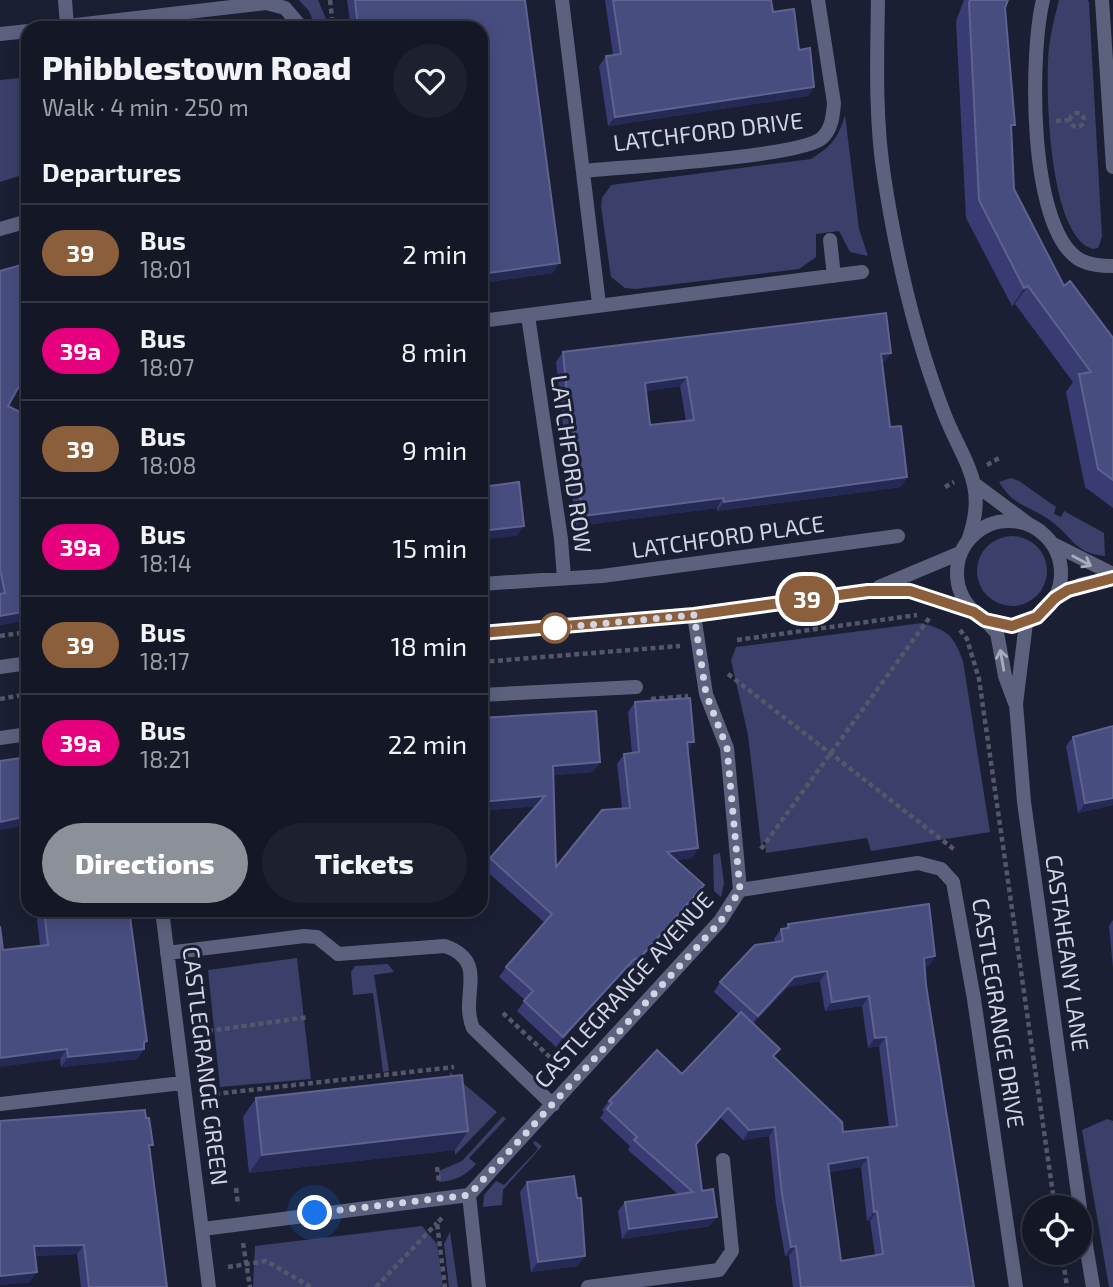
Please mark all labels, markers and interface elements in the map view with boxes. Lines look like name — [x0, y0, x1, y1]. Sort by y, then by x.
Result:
button: heart — [393, 44, 467, 118]
text: Phibblestown Road — [42, 47, 351, 87]
text: Walk · 4 min · 250 m — [42, 93, 249, 121]
street label: LATCHFORD DRIVE — [611, 105, 804, 157]
text: Departures — [42, 156, 181, 187]
text: Bus — [140, 224, 186, 255]
text: 39 — [67, 238, 94, 267]
text: 2 min — [402, 238, 467, 269]
text: 18:01 — [140, 255, 192, 283]
text: Bus — [140, 322, 186, 353]
text: 39a — [60, 336, 101, 365]
text: 8 min — [401, 336, 467, 367]
text: 18:07 — [140, 353, 194, 381]
street label: LATCHFORD ROW — [546, 373, 598, 555]
text: Bus — [140, 420, 186, 451]
text: 39 — [67, 434, 94, 463]
text: 9 min — [402, 434, 467, 465]
text: 18:08 — [140, 451, 196, 479]
street label: LATCHFORD PLACE — [630, 509, 826, 563]
text: Bus — [140, 518, 186, 549]
text: 39a — [60, 532, 101, 561]
text: 15 min — [393, 532, 467, 563]
text: 18:14 — [140, 549, 192, 577]
one-way arrow — [1071, 555, 1092, 568]
line badge: 39 — [776, 576, 838, 622]
text: 39 — [793, 584, 821, 613]
unlabelled marker — [540, 613, 570, 643]
text: Bus — [140, 616, 186, 647]
text: 39 — [67, 630, 94, 659]
text: 18 min — [391, 630, 467, 661]
text: 18:17 — [140, 647, 189, 675]
one-way arrow — [995, 649, 1008, 672]
text: Bus — [140, 714, 186, 745]
text: 39a — [60, 728, 101, 757]
text: 22 min — [388, 728, 467, 759]
text: 18:21 — [140, 745, 191, 773]
button: Directions — [42, 823, 248, 903]
button: Tickets — [262, 823, 467, 903]
street label: CASTAHEANY LANE — [1040, 853, 1096, 1053]
street label: CASTLEGRANGE AVENUE — [528, 886, 719, 1093]
street label: CASTLEGRANGE DRIVE — [967, 896, 1031, 1130]
street label: CASTLEGRANGE GREEN — [177, 945, 235, 1187]
your location — [297, 1195, 332, 1230]
map controls — [1022, 1195, 1092, 1265]
button: locate — [1022, 1195, 1092, 1265]

